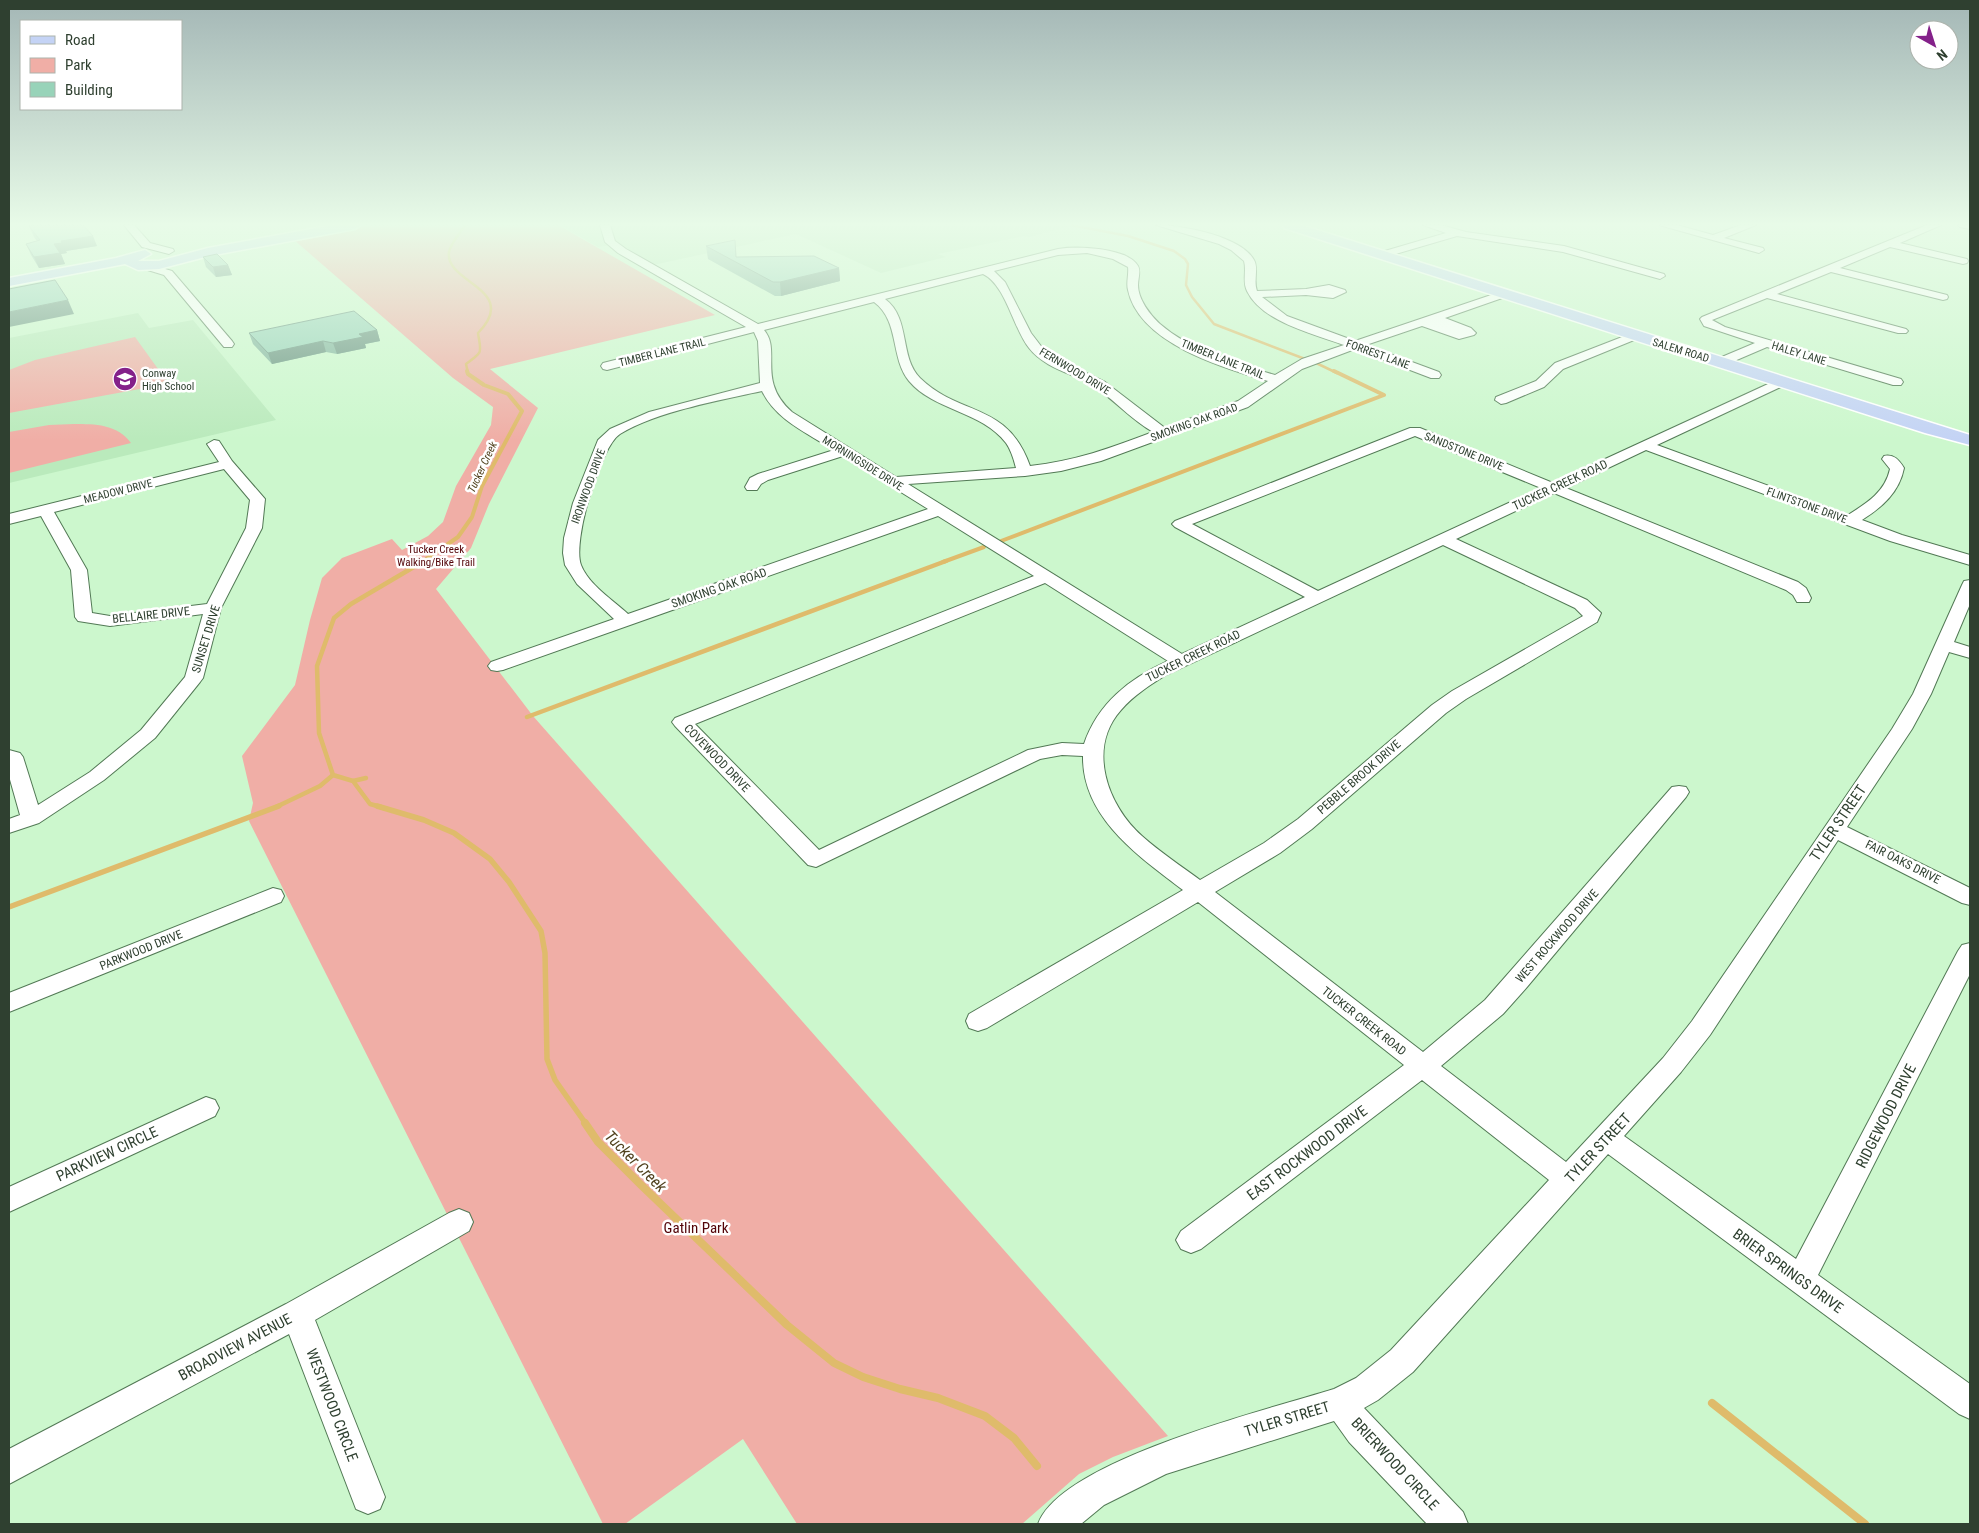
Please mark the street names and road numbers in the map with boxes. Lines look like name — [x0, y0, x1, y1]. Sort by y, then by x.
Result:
street label: TIMBER LANE TRAIL — [617, 335, 707, 370]
street label: SALEM ROAD — [1651, 336, 1711, 365]
street label: TIMBER LANE TRAIL — [1179, 337, 1266, 382]
street label: FORREST LANE — [1344, 337, 1412, 372]
street label: HALEY LANE — [1770, 339, 1828, 368]
street label: FERNWOOD DRIVE — [1037, 345, 1113, 398]
street label: SMOKING OAK ROAD — [1149, 401, 1239, 444]
street label: SANDSTONE DRIVE — [1422, 430, 1506, 473]
street label: MORNINGSIDE DRIVE — [820, 433, 906, 494]
street label: IRONWOOD DRIVE — [569, 446, 608, 525]
street label: TUCKER CREEK ROAD — [1510, 457, 1610, 513]
street label: MEADOW DRIVE — [82, 477, 154, 506]
street label: FLINTSTONE DRIVE — [1765, 485, 1849, 526]
street label: SMOKING OAK ROAD — [670, 565, 769, 611]
street label: SUNSET DRIVE — [189, 603, 223, 675]
street label: BELLAIRE DRIVE — [111, 604, 191, 626]
street label: TUCKER CREEK ROAD — [1144, 627, 1243, 685]
street label: COVEWOOD DRIVE — [681, 721, 753, 795]
street label: PEBBLE BROOK DRIVE — [1315, 737, 1404, 817]
street label: TYLER STREET — [1806, 781, 1870, 865]
street label: FAIR OAKS DRIVE — [1863, 837, 1943, 887]
street label: WEST ROCKWOOD DRIVE — [1513, 886, 1601, 986]
street label: PARKWOOD DRIVE — [98, 927, 184, 973]
street label: TUCKER CREEK ROAD — [1319, 984, 1409, 1058]
street label: RIDGEWOOD DRIVE — [1852, 1061, 1920, 1171]
street label: EAST ROCKWOOD DRIVE — [1243, 1102, 1371, 1204]
street label: TYLER STREET — [1561, 1109, 1635, 1186]
street label: PARKVIEW CIRCLE — [53, 1123, 161, 1185]
street label: BRIER SPRINGS DRIVE — [1729, 1225, 1847, 1317]
street label: BROADVIEW AVENUE — [175, 1310, 295, 1384]
street label: WESTWOOD CIRCLE — [302, 1346, 362, 1464]
street label: TYLER STREET — [1242, 1397, 1332, 1441]
street label: BRIERWOOD CIRCLE — [1347, 1414, 1443, 1514]

